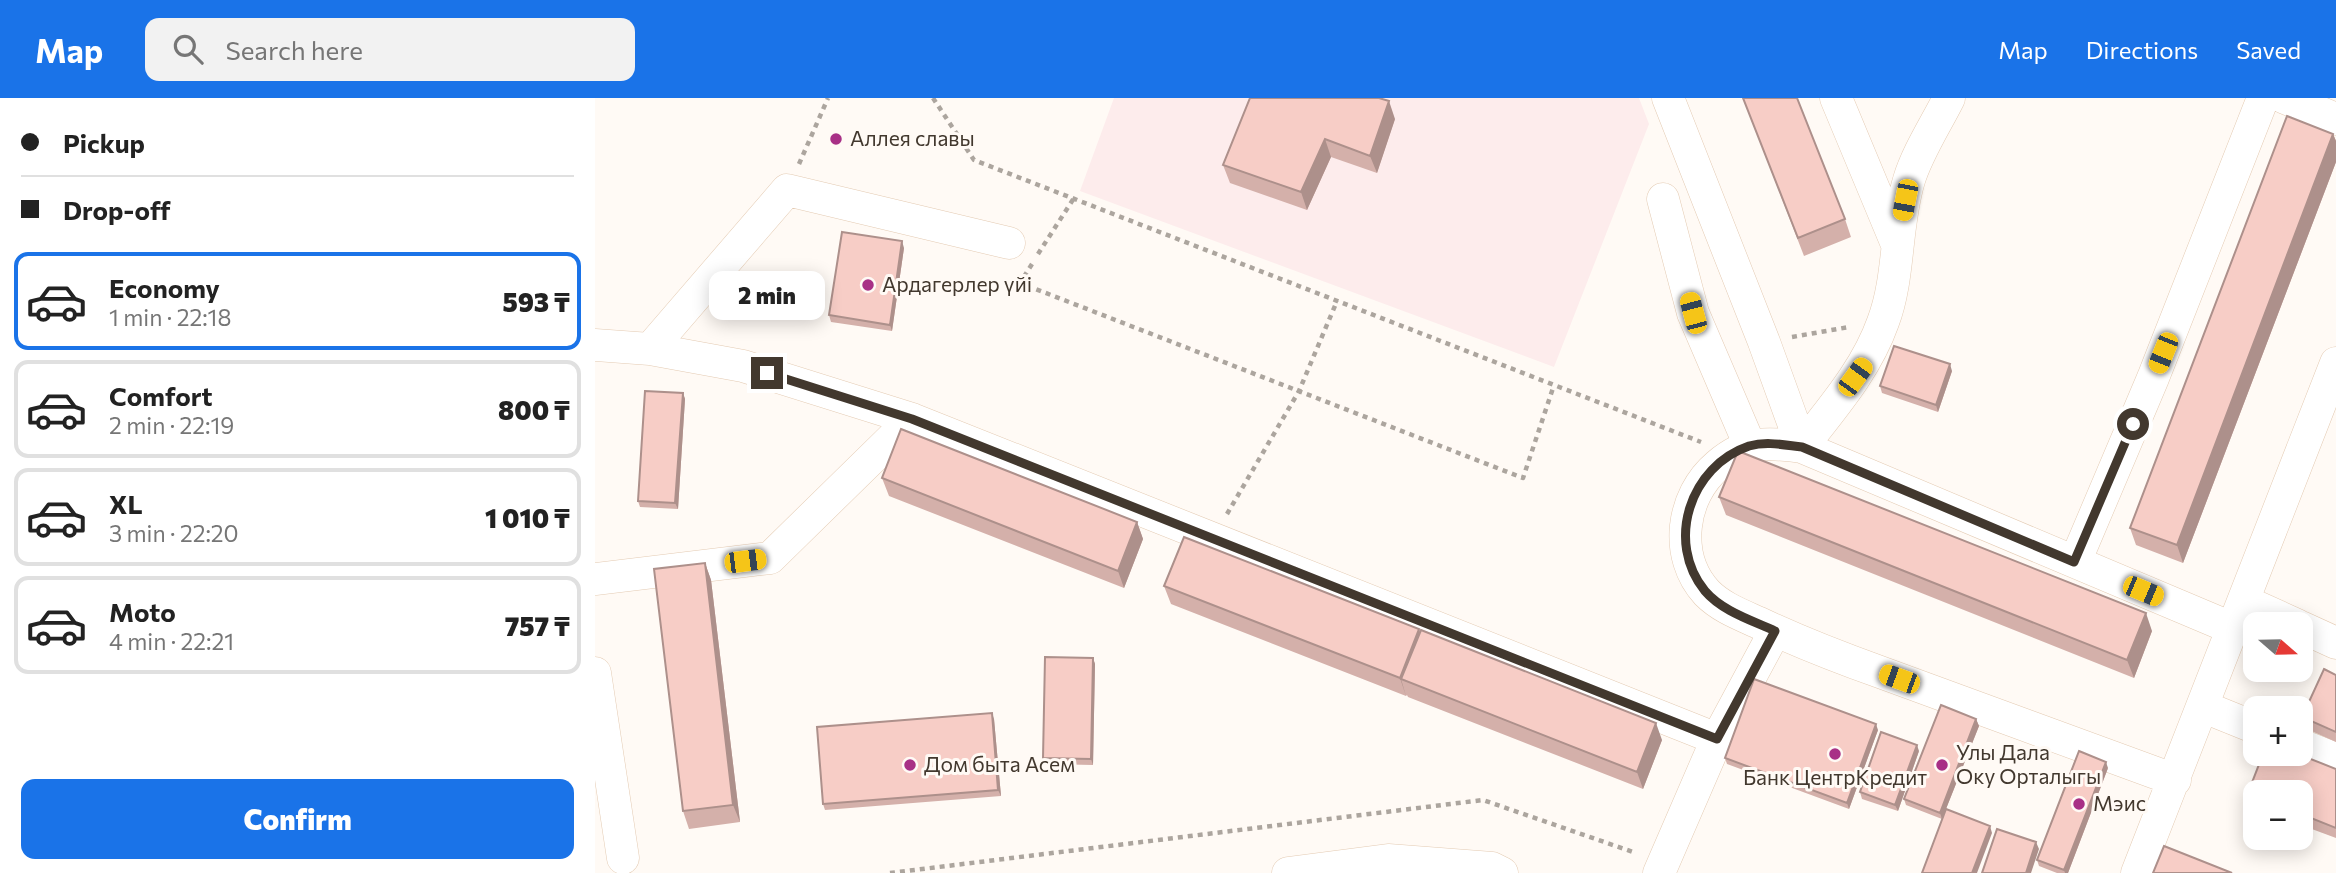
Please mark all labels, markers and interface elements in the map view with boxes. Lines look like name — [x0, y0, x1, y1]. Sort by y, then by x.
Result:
search box — [145, 18, 635, 81]
text: Map — [35, 29, 103, 70]
icon: search — [169, 30, 207, 68]
text: Search here — [225, 34, 363, 65]
text: Map — [1998, 35, 2048, 64]
text: Directions — [2086, 35, 2198, 64]
text: Saved — [2236, 35, 2301, 64]
place label: Аллея славы — [850, 125, 975, 150]
text: Pickup — [63, 127, 145, 158]
marker: Аллея славы — [828, 131, 844, 147]
car — [1891, 177, 1920, 223]
text: Drop-off — [63, 194, 170, 225]
icon: car — [25, 270, 88, 333]
place label: Ардагерлер үйі — [882, 271, 1032, 296]
text: Economy — [109, 272, 220, 303]
callout: 2 min — [709, 272, 825, 320]
marker: Ардагерлер үйі — [860, 277, 876, 293]
text: 2 min — [738, 281, 796, 309]
text: 593 ₸ — [503, 286, 570, 317]
car — [1678, 290, 1709, 336]
text: 1 min · 22:18 — [109, 303, 231, 331]
car — [2146, 330, 2181, 376]
car — [1835, 354, 1876, 400]
route end — [751, 357, 783, 389]
icon: car — [25, 378, 88, 441]
text: Comfort — [109, 380, 212, 411]
text: 800 ₸ — [498, 394, 570, 425]
route start — [2117, 408, 2149, 440]
text: 2 min · 22:19 — [109, 411, 234, 439]
icon: car — [25, 486, 88, 549]
text: XL — [109, 488, 143, 519]
text: 1 010 ₸ — [485, 502, 570, 533]
text: 3 min · 22:20 — [109, 519, 239, 547]
car — [723, 548, 768, 574]
car — [2120, 573, 2167, 609]
icon: car — [25, 594, 88, 657]
text: Moto — [109, 596, 176, 627]
text: 757 ₸ — [505, 610, 570, 641]
north arrow — [2243, 612, 2313, 682]
map controls — [2243, 612, 2313, 850]
text: 4 min · 22:21 — [109, 627, 234, 655]
car — [1876, 662, 1923, 696]
button: + — [2243, 696, 2313, 766]
place label: Улы Дала Оку Орталыгы — [1956, 739, 2101, 788]
marker: Банк ЦентрКредит — [1827, 746, 1843, 762]
place label: Дом быта Асем — [924, 751, 1075, 776]
marker: Дом быта Асем — [902, 757, 918, 773]
marker: Улы Дала Оку Орталыгы — [1934, 757, 1950, 773]
place label: Банк ЦентрКредит — [1743, 764, 1927, 789]
button: Confirm — [21, 779, 574, 859]
button: − — [2243, 780, 2313, 850]
place label: Мэис — [2093, 790, 2146, 815]
marker: Мэис — [2071, 796, 2087, 812]

